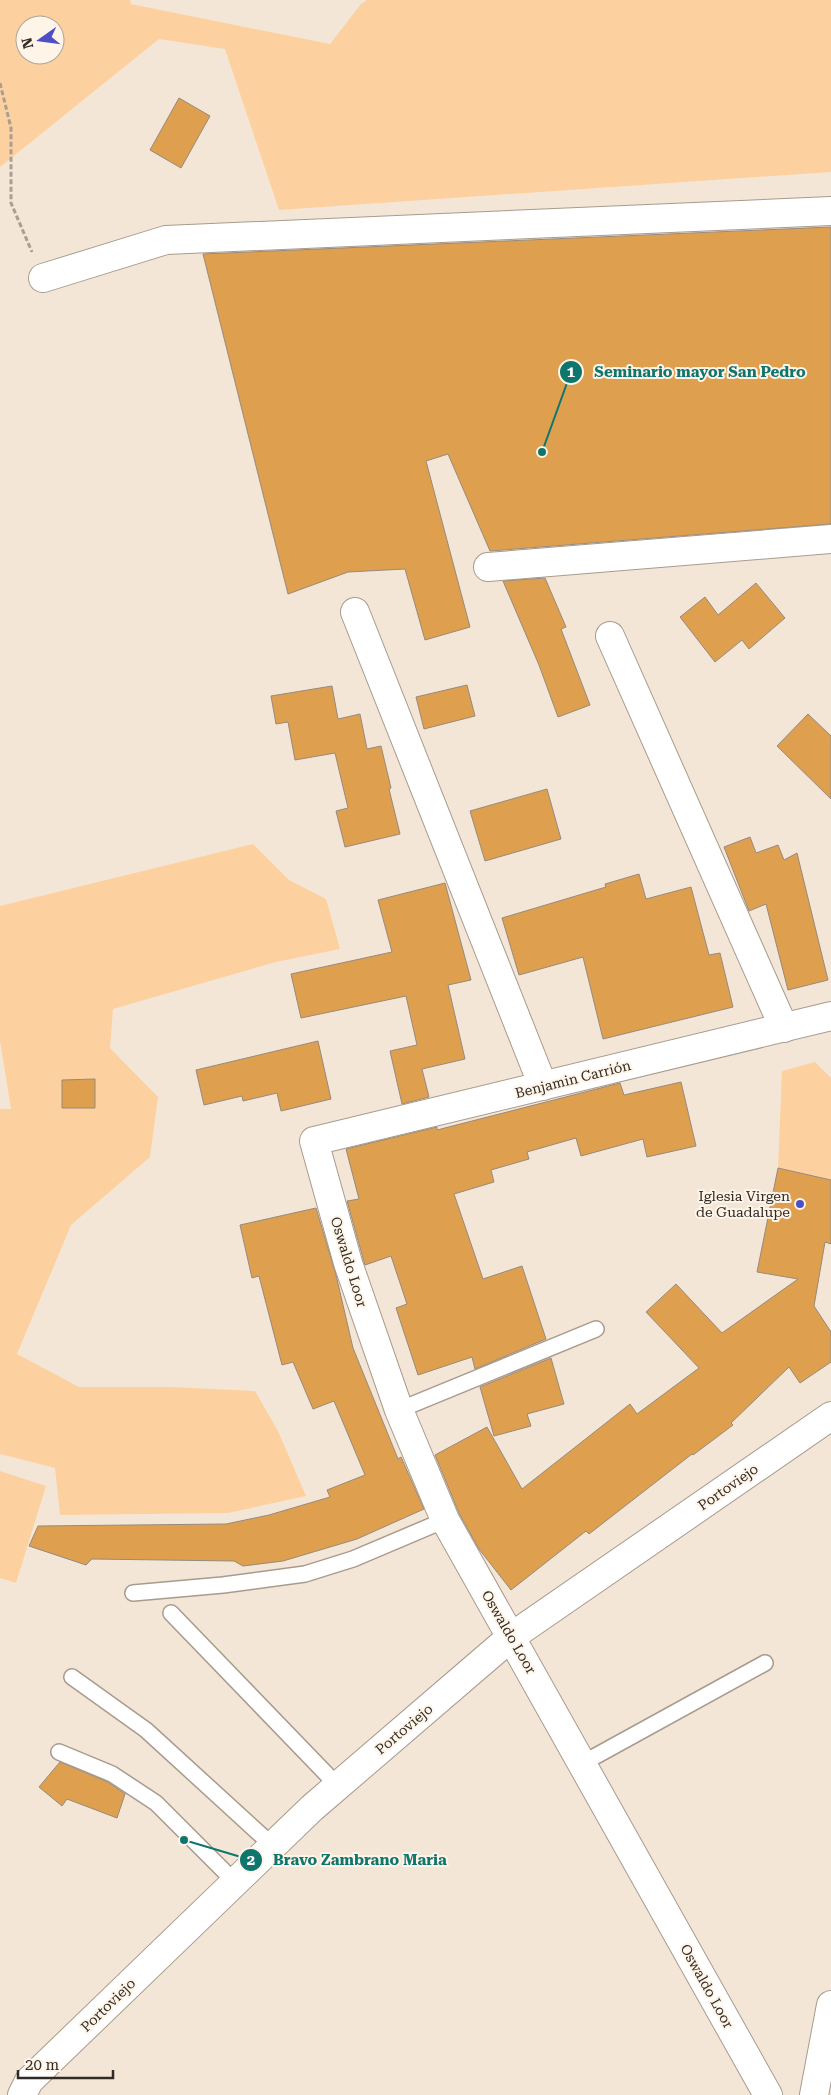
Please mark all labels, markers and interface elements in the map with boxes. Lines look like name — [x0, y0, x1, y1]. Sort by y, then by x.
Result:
north arrow — [15, 15, 65, 65]
text: N — [18, 36, 36, 50]
callout: Seminario mayor San Pedro — [559, 357, 816, 387]
text: 1 — [567, 363, 576, 381]
text: Seminario mayor San Pedro — [594, 363, 806, 381]
street label: Benjamin Carrión — [513, 1057, 633, 1101]
place label: Iglesia Virgen de Guadalupe — [696, 1188, 790, 1220]
marker: Iglesia Virgen de Guadalupe — [794, 1198, 806, 1210]
street label: Oswaldo Loor — [328, 1215, 370, 1309]
street label: Portoviejo — [695, 1460, 761, 1514]
street label: Oswaldo Loor — [479, 1587, 539, 1677]
street label: Portoviejo — [372, 1700, 436, 1758]
callout: Bravo Zambrano Maria — [238, 1845, 457, 1875]
text: 2 — [247, 1851, 255, 1869]
text: Bravo Zambrano Maria — [273, 1851, 447, 1869]
street label: Oswaldo Loor — [677, 1941, 737, 2031]
street label: Portoviejo — [77, 1975, 139, 2035]
scale bar — [18, 2048, 112, 2080]
text: 20 m — [25, 2056, 60, 2074]

